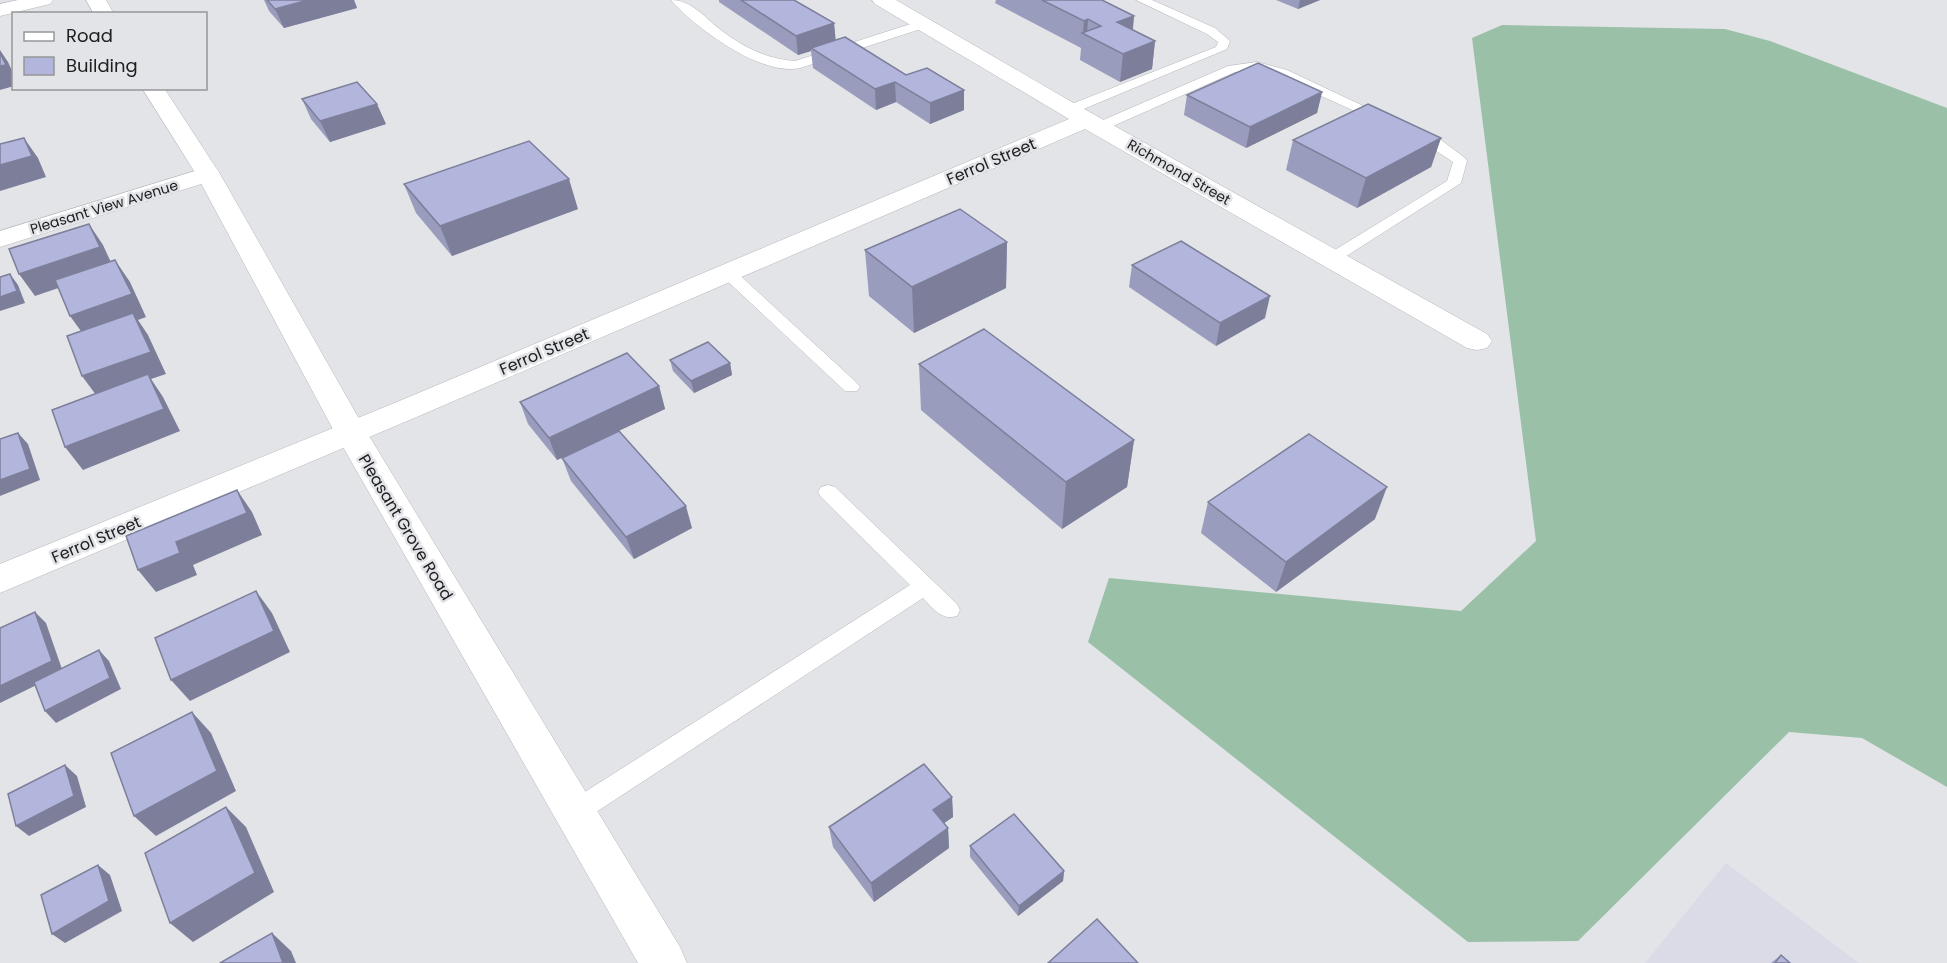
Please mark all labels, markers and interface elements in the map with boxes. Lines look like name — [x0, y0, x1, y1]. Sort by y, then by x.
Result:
legend — [12, 12, 207, 90]
text: Road — [66, 23, 113, 48]
text: Building — [66, 53, 138, 78]
street label: Ferrol Street — [943, 132, 1040, 191]
street label: Richmond Street — [1124, 134, 1234, 210]
street label: Pleasant View Avenue — [28, 175, 181, 239]
street label: Ferrol Street — [496, 322, 593, 381]
street label: Pleasant Grove Road — [353, 450, 458, 605]
street label: Ferrol Street — [48, 510, 145, 569]

